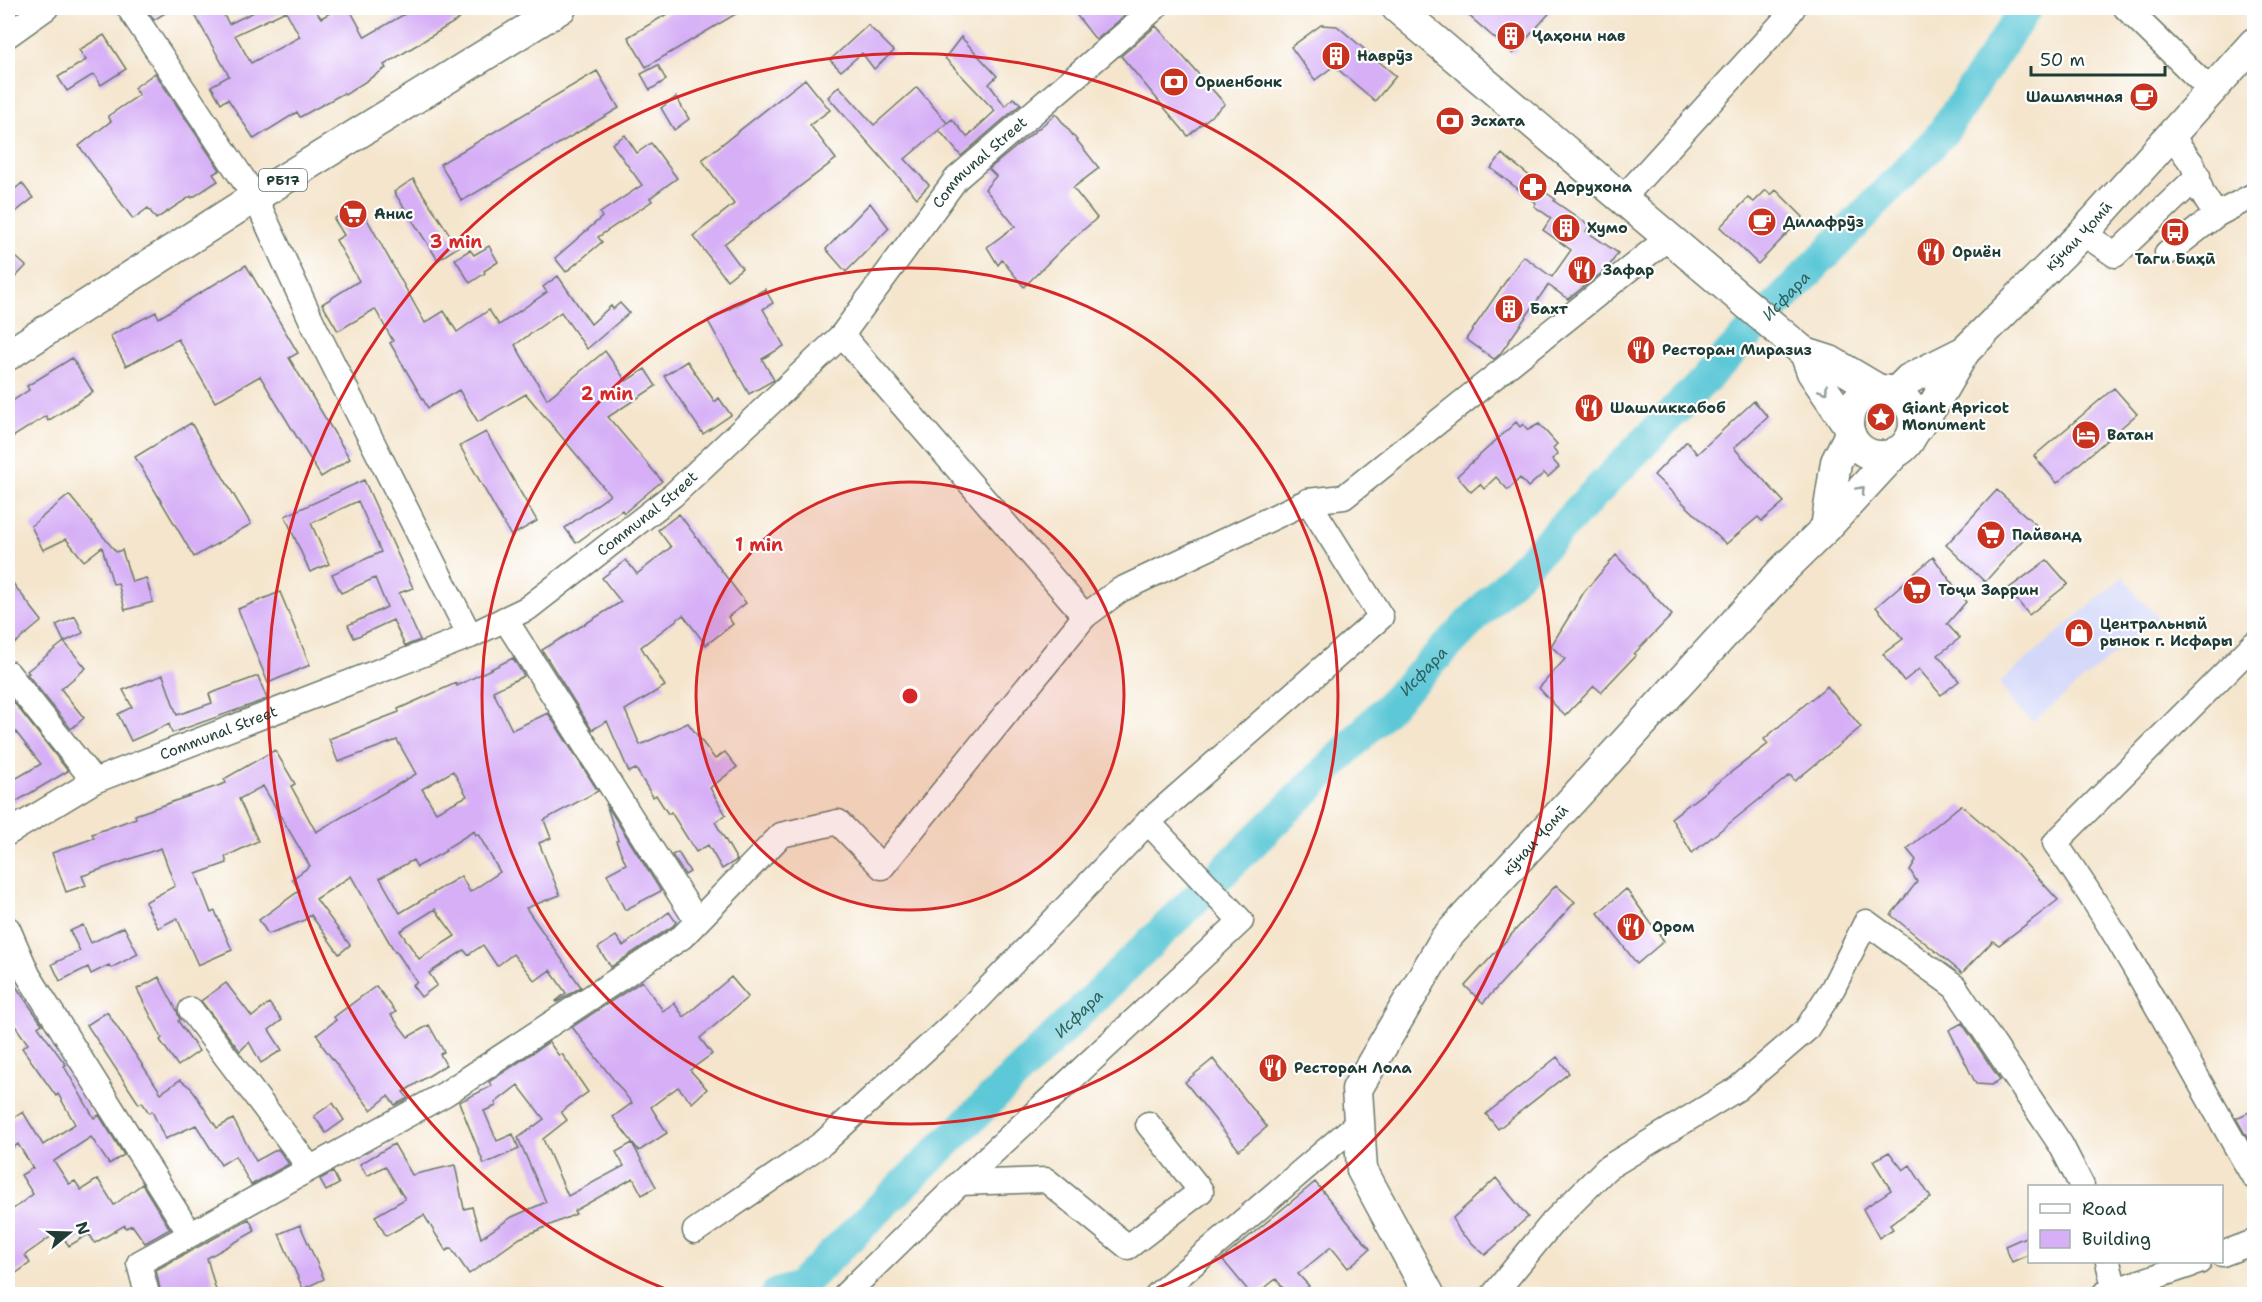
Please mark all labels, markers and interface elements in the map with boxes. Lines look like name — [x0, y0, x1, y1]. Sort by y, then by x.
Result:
building icon: Ҷаҳони нав — [1495, 20, 1527, 52]
place label: Ҷаҳони нав — [1532, 26, 1625, 46]
scale bar — [2031, 39, 2164, 77]
building icon: Наврӯз — [1320, 40, 1352, 72]
place label: Наврӯз — [1357, 46, 1413, 66]
text: 50 m — [2040, 48, 2085, 72]
bank icon: Ориенбонк — [1158, 66, 1190, 98]
place label: Ориенбонк — [1195, 72, 1283, 92]
cafe icon: Шашлычная — [2128, 81, 2160, 113]
place label: Шашлычная — [2026, 87, 2123, 107]
bank icon: Эсхата — [1434, 105, 1466, 137]
place label: Эсхата — [1471, 111, 1526, 131]
street label: Communal Street — [928, 112, 1031, 212]
road number: РБ17 — [259, 169, 307, 191]
pharmacy icon: Дорухона — [1517, 171, 1549, 203]
place label: Дорухона — [1554, 177, 1633, 197]
street label: кӯчаи Ҷомӣ — [2041, 197, 2117, 275]
supermarket icon: Анис — [337, 198, 369, 230]
place label: Анис — [374, 204, 413, 224]
cafe icon: Дилафрӯз — [1746, 206, 1778, 238]
building icon: Хумо — [1550, 212, 1582, 244]
place label: Дилафрӯз — [1783, 212, 1864, 232]
bus stop icon: Таги Биҳӣ — [2159, 216, 2191, 248]
place label: Хумо — [1587, 218, 1628, 238]
text: 3 min — [430, 230, 482, 254]
restaurant icon: Ориён — [1915, 236, 1947, 268]
place label: Ориён — [1952, 242, 2001, 262]
place label: Таги Биҳӣ — [2135, 249, 2216, 269]
restaurant icon: Зафар — [1566, 254, 1598, 286]
place label: Зафар — [1603, 260, 1654, 280]
water label: Исфара — [1757, 267, 1815, 325]
building icon: Бахт — [1493, 293, 1525, 325]
place label: Бахт — [1530, 299, 1568, 319]
restaurant icon: Ресторан Миразиз — [1625, 334, 1657, 366]
place label: Ресторан Миразиз — [1662, 340, 1812, 360]
text: 2 min — [581, 382, 633, 406]
one-way arrow — [1817, 384, 1828, 395]
restaurant icon: Шашликкабоб — [1573, 392, 1605, 424]
place label: Шашликкабоб — [1610, 398, 1726, 418]
place label: Giant Apricot Monument — [1902, 398, 2009, 435]
place icon: Giant Apricot Monument — [1865, 401, 1897, 433]
hotel icon: Ватан — [2070, 419, 2102, 451]
place label: Ватан — [2107, 425, 2154, 445]
street label: Communal Street — [593, 467, 702, 561]
one-way arrow — [1854, 487, 1865, 497]
supermarket icon: Пайванд — [1975, 519, 2007, 551]
place label: Пайванд — [2012, 525, 2082, 545]
text: 1 min — [735, 533, 783, 557]
supermarket icon: Тоҷи Заррин — [1901, 574, 1933, 606]
place label: Тоҷи Заррин — [1938, 580, 2039, 600]
place label: Центральный рынок г. Исфары — [2100, 614, 2233, 651]
shop icon: Центральный рынок г. Исфары — [2063, 617, 2095, 649]
water label: Исфара — [1395, 642, 1452, 700]
centre of rings — [900, 686, 920, 706]
street label: Communal Street — [157, 701, 280, 765]
street label: кӯчаи Ҷомӣ — [1498, 801, 1573, 880]
restaurant icon: Ором — [1615, 911, 1647, 943]
place label: Ором — [1652, 917, 1695, 937]
water label: Исфара — [1050, 985, 1108, 1043]
restaurant icon: Ресторан Лола — [1257, 1052, 1289, 1084]
place label: Ресторан Лола — [1294, 1058, 1412, 1078]
legend — [2028, 1185, 2223, 1263]
text: Road — [2082, 1197, 2127, 1221]
north arrow — [39, 1203, 99, 1263]
text: N — [71, 1219, 95, 1238]
text: Building — [2082, 1227, 2151, 1251]

